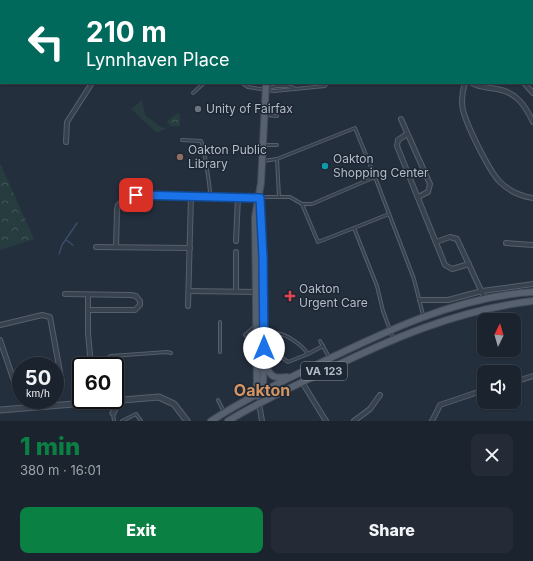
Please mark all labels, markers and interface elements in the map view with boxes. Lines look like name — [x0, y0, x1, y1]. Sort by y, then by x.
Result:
text: 210 m — [86, 15, 167, 49]
icon: left — [20, 16, 72, 68]
text: Lynnhaven Place — [86, 49, 230, 70]
place label: Unity of Fairfax — [206, 101, 293, 116]
marker: Unity of Fairfax — [193, 104, 203, 114]
place label: Oakton Public Library — [188, 142, 267, 171]
place label: Oakton Shopping Center — [333, 151, 429, 180]
marker: Oakton Public Library — [175, 152, 185, 162]
marker: Oakton Shopping Center — [320, 161, 330, 171]
pin — [119, 178, 153, 212]
icon: arrive — [125, 184, 147, 206]
place label: Oakton Urgent Care — [299, 281, 368, 310]
marker: Oakton Urgent Care — [284, 290, 296, 302]
north arrow — [477, 313, 521, 357]
map controls — [477, 313, 521, 409]
position arrow — [243, 327, 285, 369]
speed limit sign: 60 — [72, 357, 124, 409]
road number: VA 123 — [301, 362, 347, 380]
button: sound — [477, 365, 521, 409]
text: 50 — [25, 366, 51, 390]
district label: Oakton — [234, 380, 290, 400]
text: km/h — [26, 387, 50, 399]
text: 1 min — [20, 432, 80, 461]
button: close — [471, 434, 513, 476]
text: 380 m · 16:01 — [20, 462, 101, 478]
button: Exit — [20, 507, 263, 553]
button: Share — [271, 507, 513, 553]

